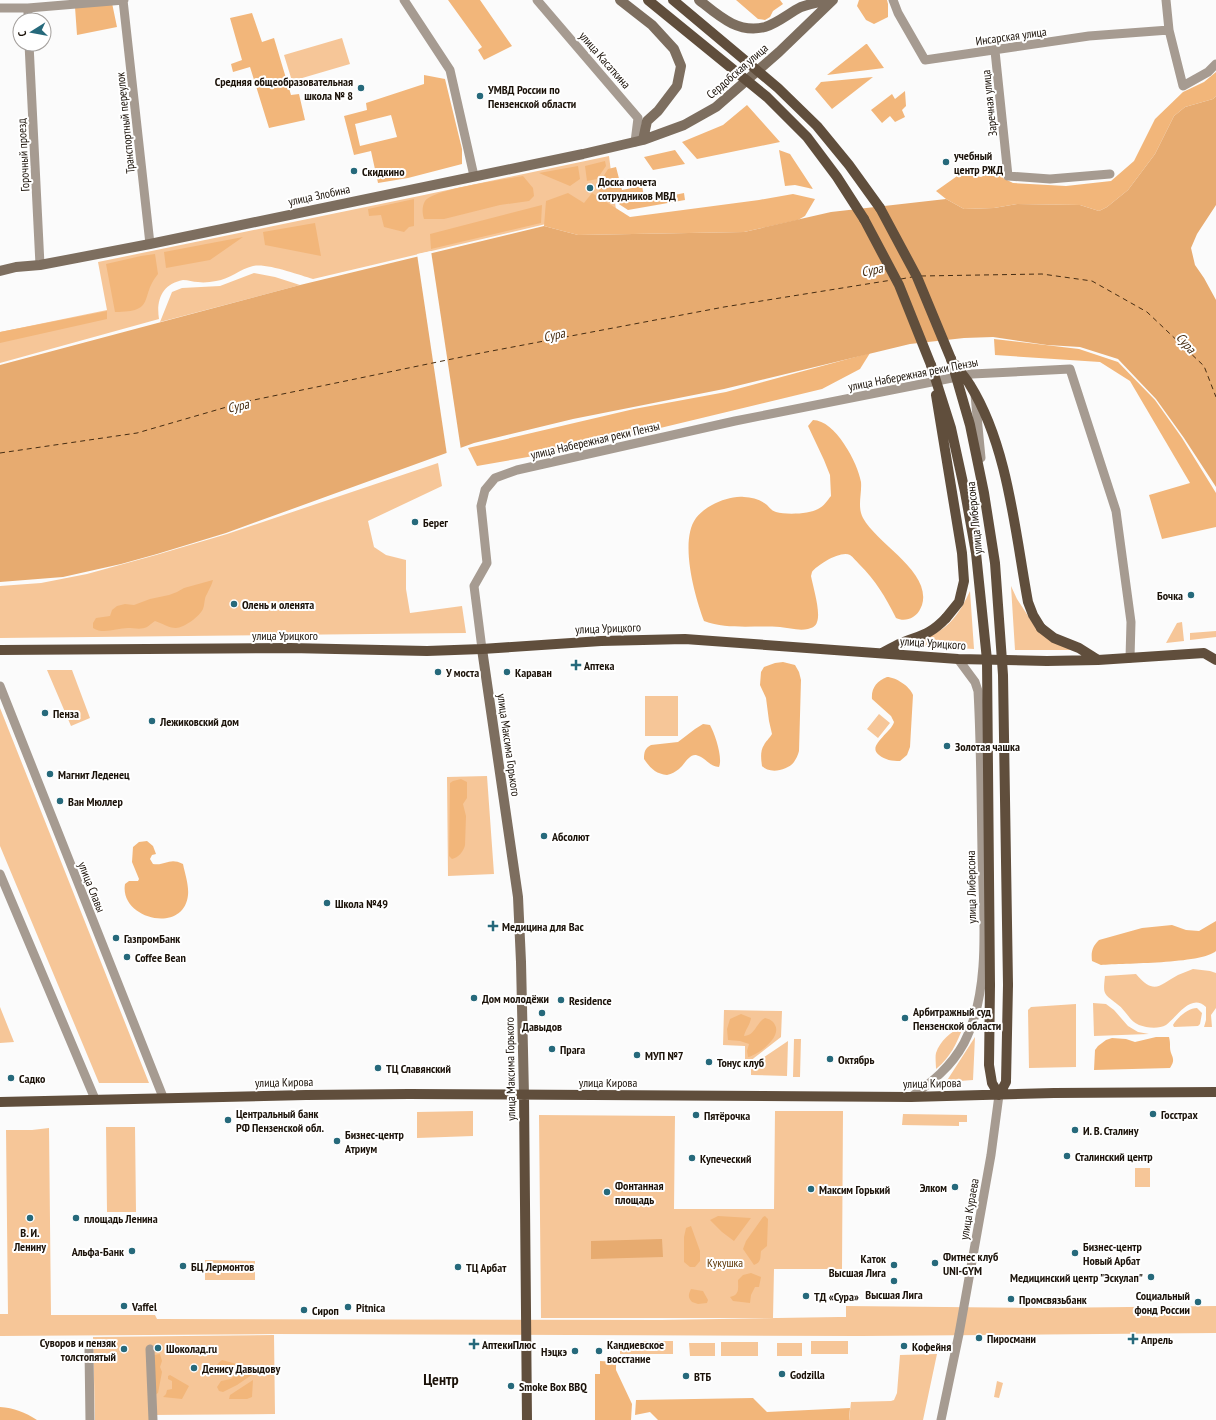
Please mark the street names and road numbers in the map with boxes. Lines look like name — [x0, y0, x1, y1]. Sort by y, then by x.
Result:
street label: Инсарская улица — [975, 24, 1048, 48]
street label: улица Касаткина — [576, 28, 634, 92]
street label: Сердобская улица — [703, 40, 771, 102]
street label: Заречная улица — [978, 69, 1000, 137]
street label: Транспортный переулок — [112, 71, 138, 174]
street label: Горочный проезд — [14, 117, 32, 192]
street label: улица Злобина — [287, 181, 352, 209]
street label: улица Набережная реки Пензы — [847, 354, 979, 394]
street label: улица Набережная реки Пензы — [529, 418, 661, 462]
street label: улица Либерсона — [963, 481, 985, 555]
street label: улица Урицкого — [575, 619, 641, 637]
street label: улица Урицкого — [252, 628, 318, 643]
street label: улица Урицкого — [900, 633, 966, 653]
street label: улица Максима Горького — [494, 693, 524, 797]
street label: улица Либерсона — [963, 850, 979, 924]
street label: улица Славы — [75, 860, 109, 914]
street label: улица Максима Горького — [502, 1017, 518, 1121]
street label: улица Кирова — [255, 1074, 314, 1090]
street label: улица Кирова — [579, 1075, 637, 1090]
street label: улица Кирова — [903, 1075, 962, 1091]
street label: улица Кураева — [956, 1177, 982, 1241]

